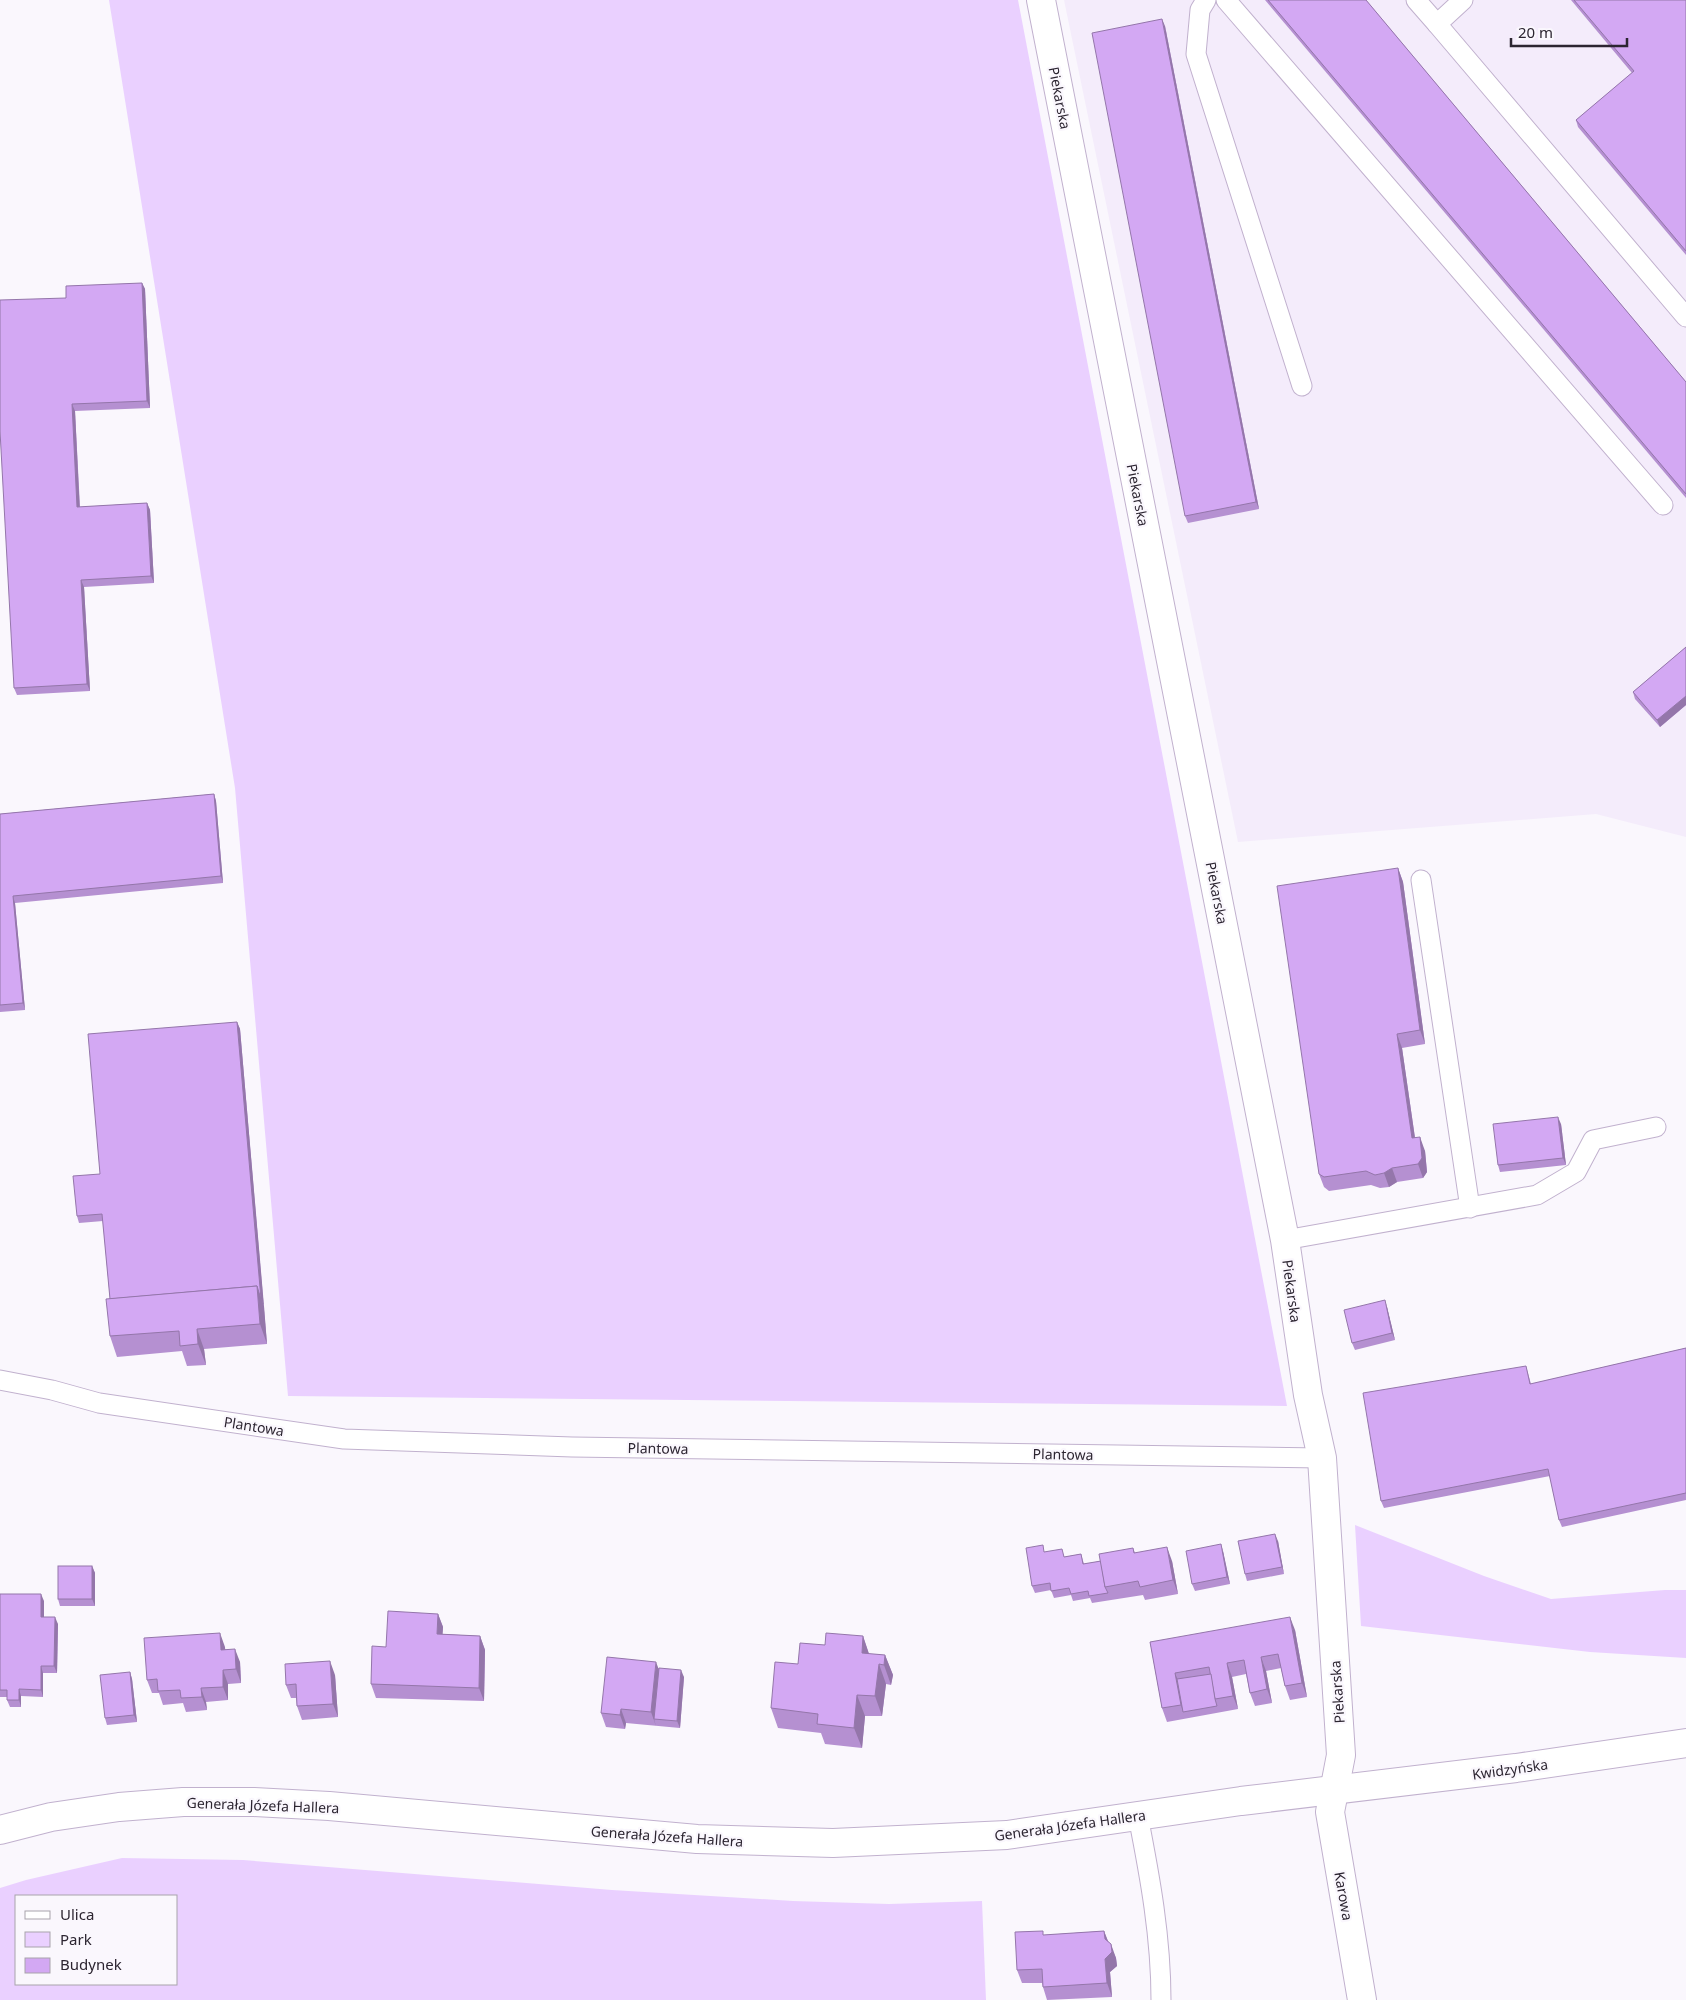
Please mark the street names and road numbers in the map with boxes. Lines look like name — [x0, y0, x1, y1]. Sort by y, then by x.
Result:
street label: Piekarska — [1045, 65, 1075, 131]
street label: Piekarska — [1123, 462, 1153, 528]
street label: Piekarska — [1202, 860, 1232, 926]
street label: Piekarska — [1278, 1258, 1306, 1324]
street label: Plantowa — [223, 1412, 285, 1440]
street label: Plantowa — [627, 1438, 689, 1458]
street label: Plantowa — [1032, 1444, 1094, 1464]
street label: Piekarska — [1325, 1660, 1349, 1724]
street label: Kwidzyńska — [1471, 1754, 1549, 1784]
street label: Generała Józefa Hallera — [186, 1793, 340, 1817]
street label: Generała Józefa Hallera — [993, 1805, 1147, 1845]
street label: Generała Józefa Hallera — [590, 1821, 744, 1851]
street label: Karowa — [1330, 1870, 1358, 1922]

